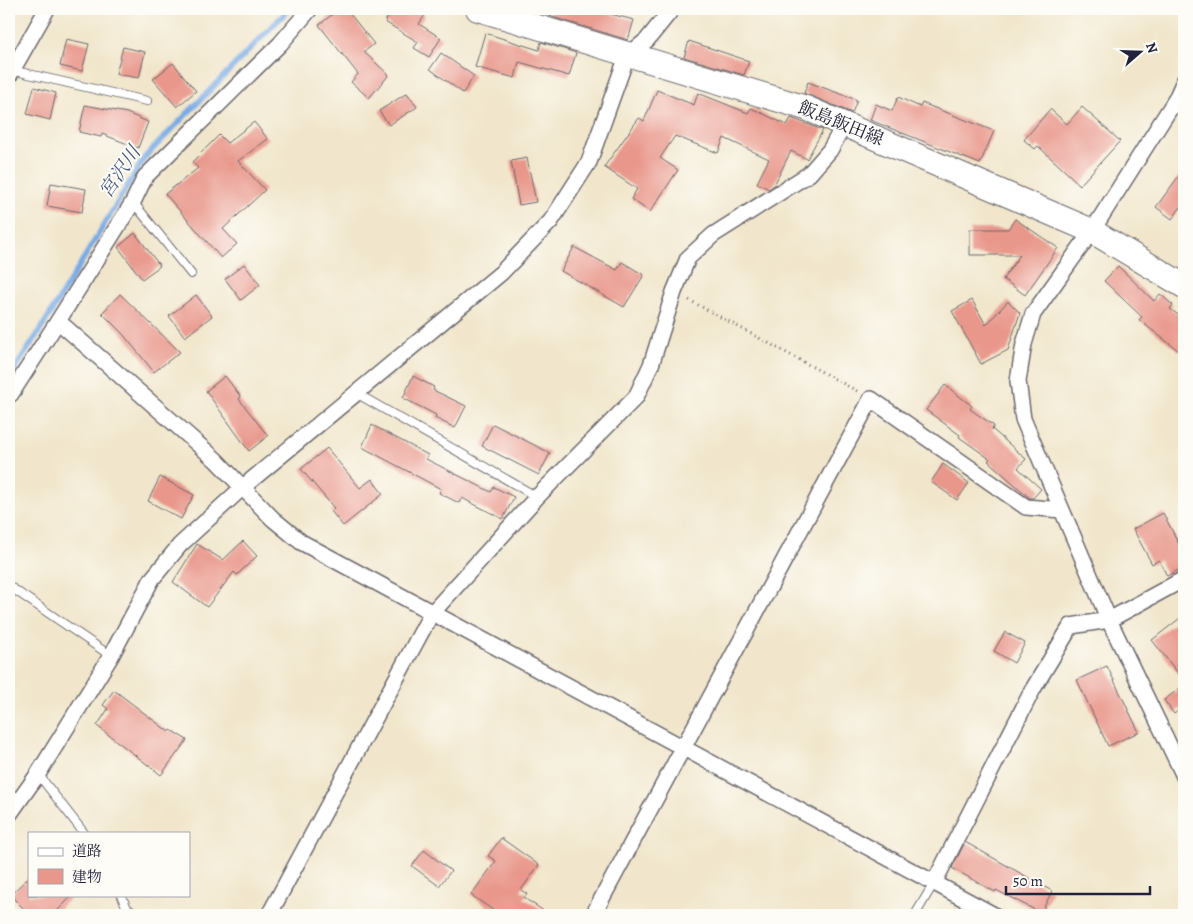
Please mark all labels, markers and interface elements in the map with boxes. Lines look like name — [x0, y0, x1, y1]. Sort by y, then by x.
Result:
north arrow — [1116, 28, 1166, 78]
text: N — [1141, 40, 1162, 56]
street label: 飯島飯田線 — [795, 95, 887, 151]
water label: 宮沢川 — [93, 139, 148, 203]
legend — [28, 832, 190, 896]
text: 道路 — [72, 841, 102, 861]
scale bar — [1006, 864, 1149, 896]
text: 建物 — [72, 867, 102, 887]
text: 50 m — [1013, 871, 1043, 891]

